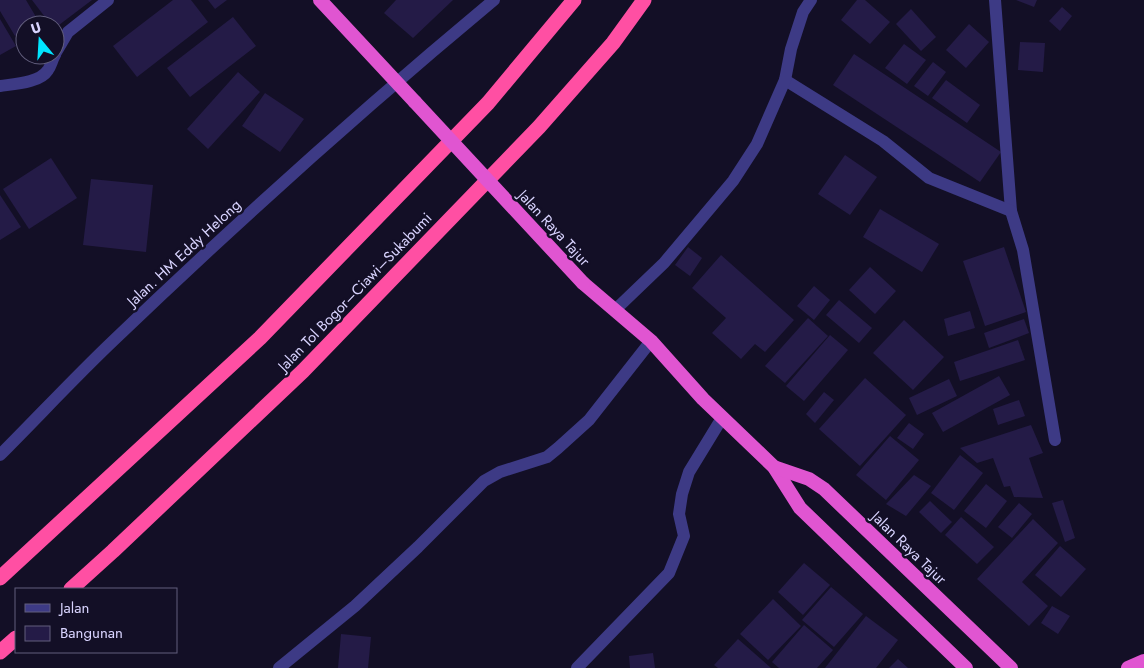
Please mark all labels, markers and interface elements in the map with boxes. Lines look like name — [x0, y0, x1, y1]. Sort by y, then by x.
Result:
north arrow — [15, 15, 65, 65]
text: U — [28, 17, 44, 39]
street label: Jalan Raya Tajur — [511, 184, 596, 272]
street label: Jalan. HM Eddy Helong — [121, 194, 246, 313]
street label: Jalan Tol Bogor–Ciawi–Sukabumi — [272, 208, 437, 378]
street label: Jalan Raya Tajur — [865, 505, 952, 590]
legend — [15, 588, 178, 653]
text: Jalan — [58, 597, 89, 619]
text: Bangunan — [60, 622, 123, 644]

